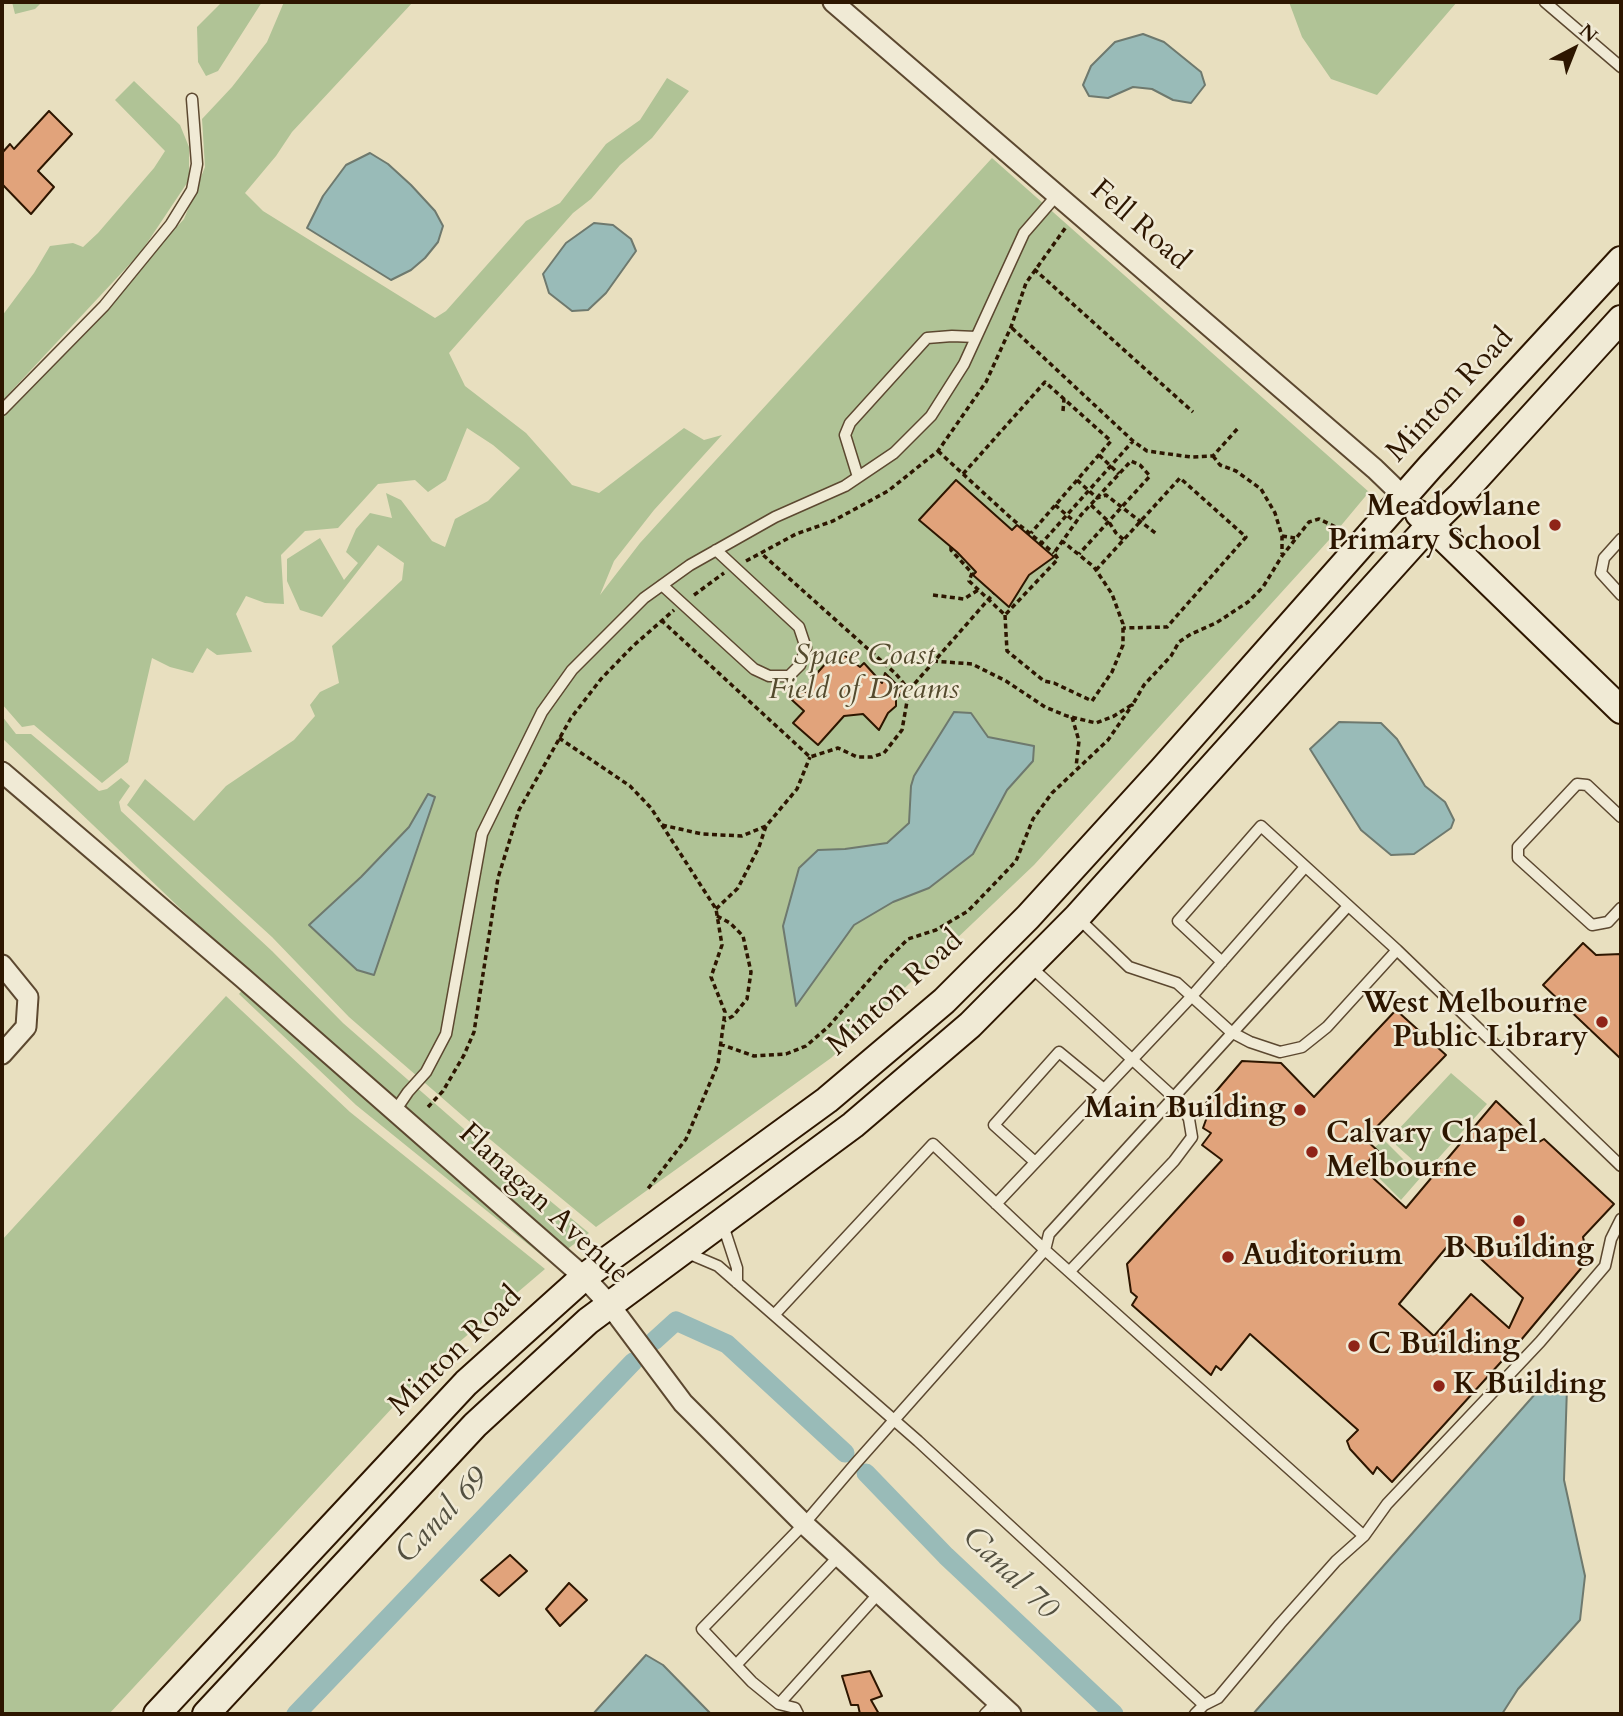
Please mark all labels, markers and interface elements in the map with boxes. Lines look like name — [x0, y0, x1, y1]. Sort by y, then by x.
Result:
north arrow — [1539, 14, 1609, 84]
text: N — [1573, 18, 1603, 49]
street label: Fell Road — [1082, 173, 1196, 279]
street label: Minton Road — [1380, 321, 1522, 471]
place label: Meadowlane Primary School — [1328, 490, 1541, 560]
marker: Meadowlane Primary School — [1547, 517, 1563, 533]
park label: Space Coast Field of Dreams — [769, 639, 959, 710]
street label: Minton Road — [821, 924, 971, 1064]
place label: West Melbourne Public Library — [1362, 987, 1588, 1058]
marker: West Melbourne Public Library — [1594, 1014, 1610, 1030]
place label: Main Building — [1085, 1092, 1286, 1128]
marker: Main Building — [1292, 1102, 1308, 1118]
street label: Flanagan Avenue — [450, 1117, 636, 1293]
place label: Calvary Chapel Melbourne — [1326, 1117, 1538, 1188]
marker: Calvary Chapel Melbourne — [1304, 1144, 1320, 1160]
marker: B Building — [1511, 1213, 1527, 1229]
place label: B Building — [1444, 1232, 1594, 1268]
place label: Auditorium — [1242, 1239, 1403, 1275]
marker: Auditorium — [1220, 1249, 1236, 1265]
street label: Minton Road — [382, 1280, 530, 1424]
place label: C Building — [1368, 1328, 1520, 1364]
marker: C Building — [1346, 1338, 1362, 1354]
place label: K Building — [1453, 1368, 1606, 1404]
marker: K Building — [1431, 1378, 1447, 1394]
water label: Canal 69 — [388, 1461, 498, 1573]
water label: Canal 70 — [953, 1519, 1065, 1629]

